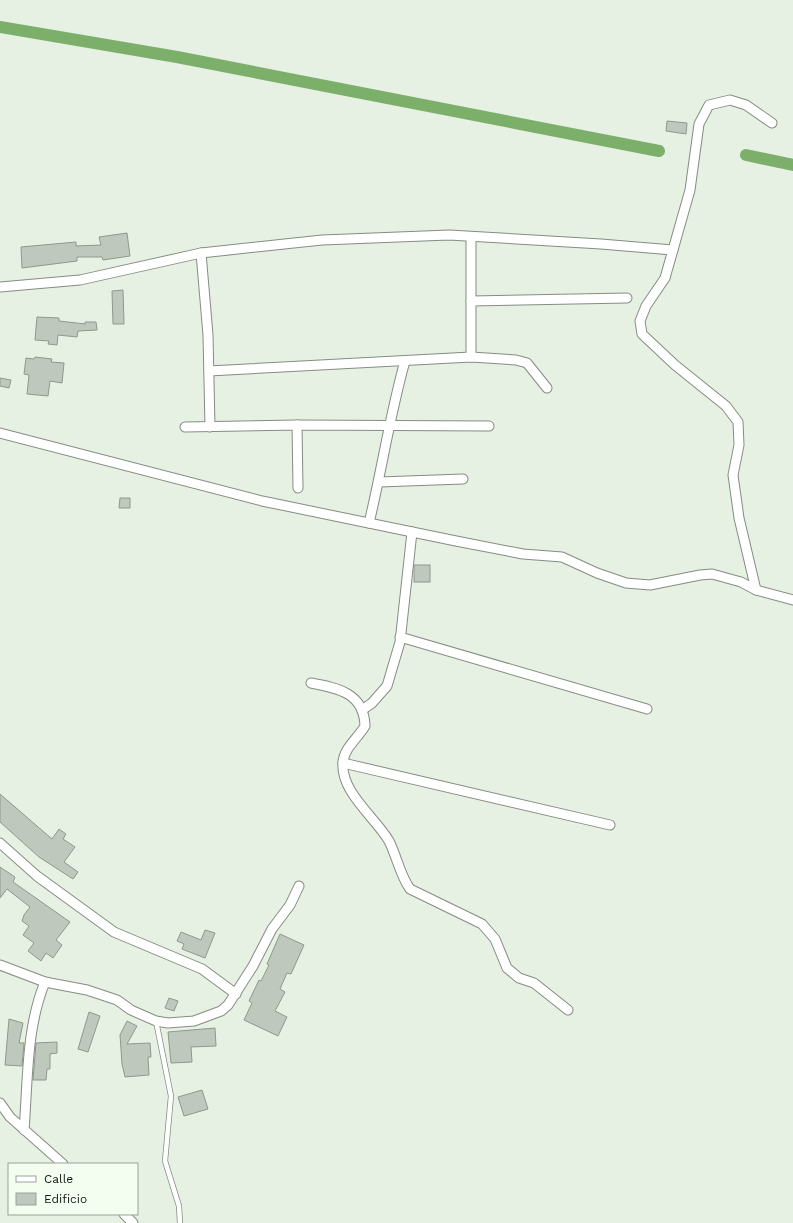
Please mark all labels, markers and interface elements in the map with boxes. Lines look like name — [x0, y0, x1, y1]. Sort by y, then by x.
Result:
legend — [8, 1163, 138, 1215]
text: Calle — [44, 1172, 73, 1186]
text: Edificio — [44, 1192, 87, 1206]

